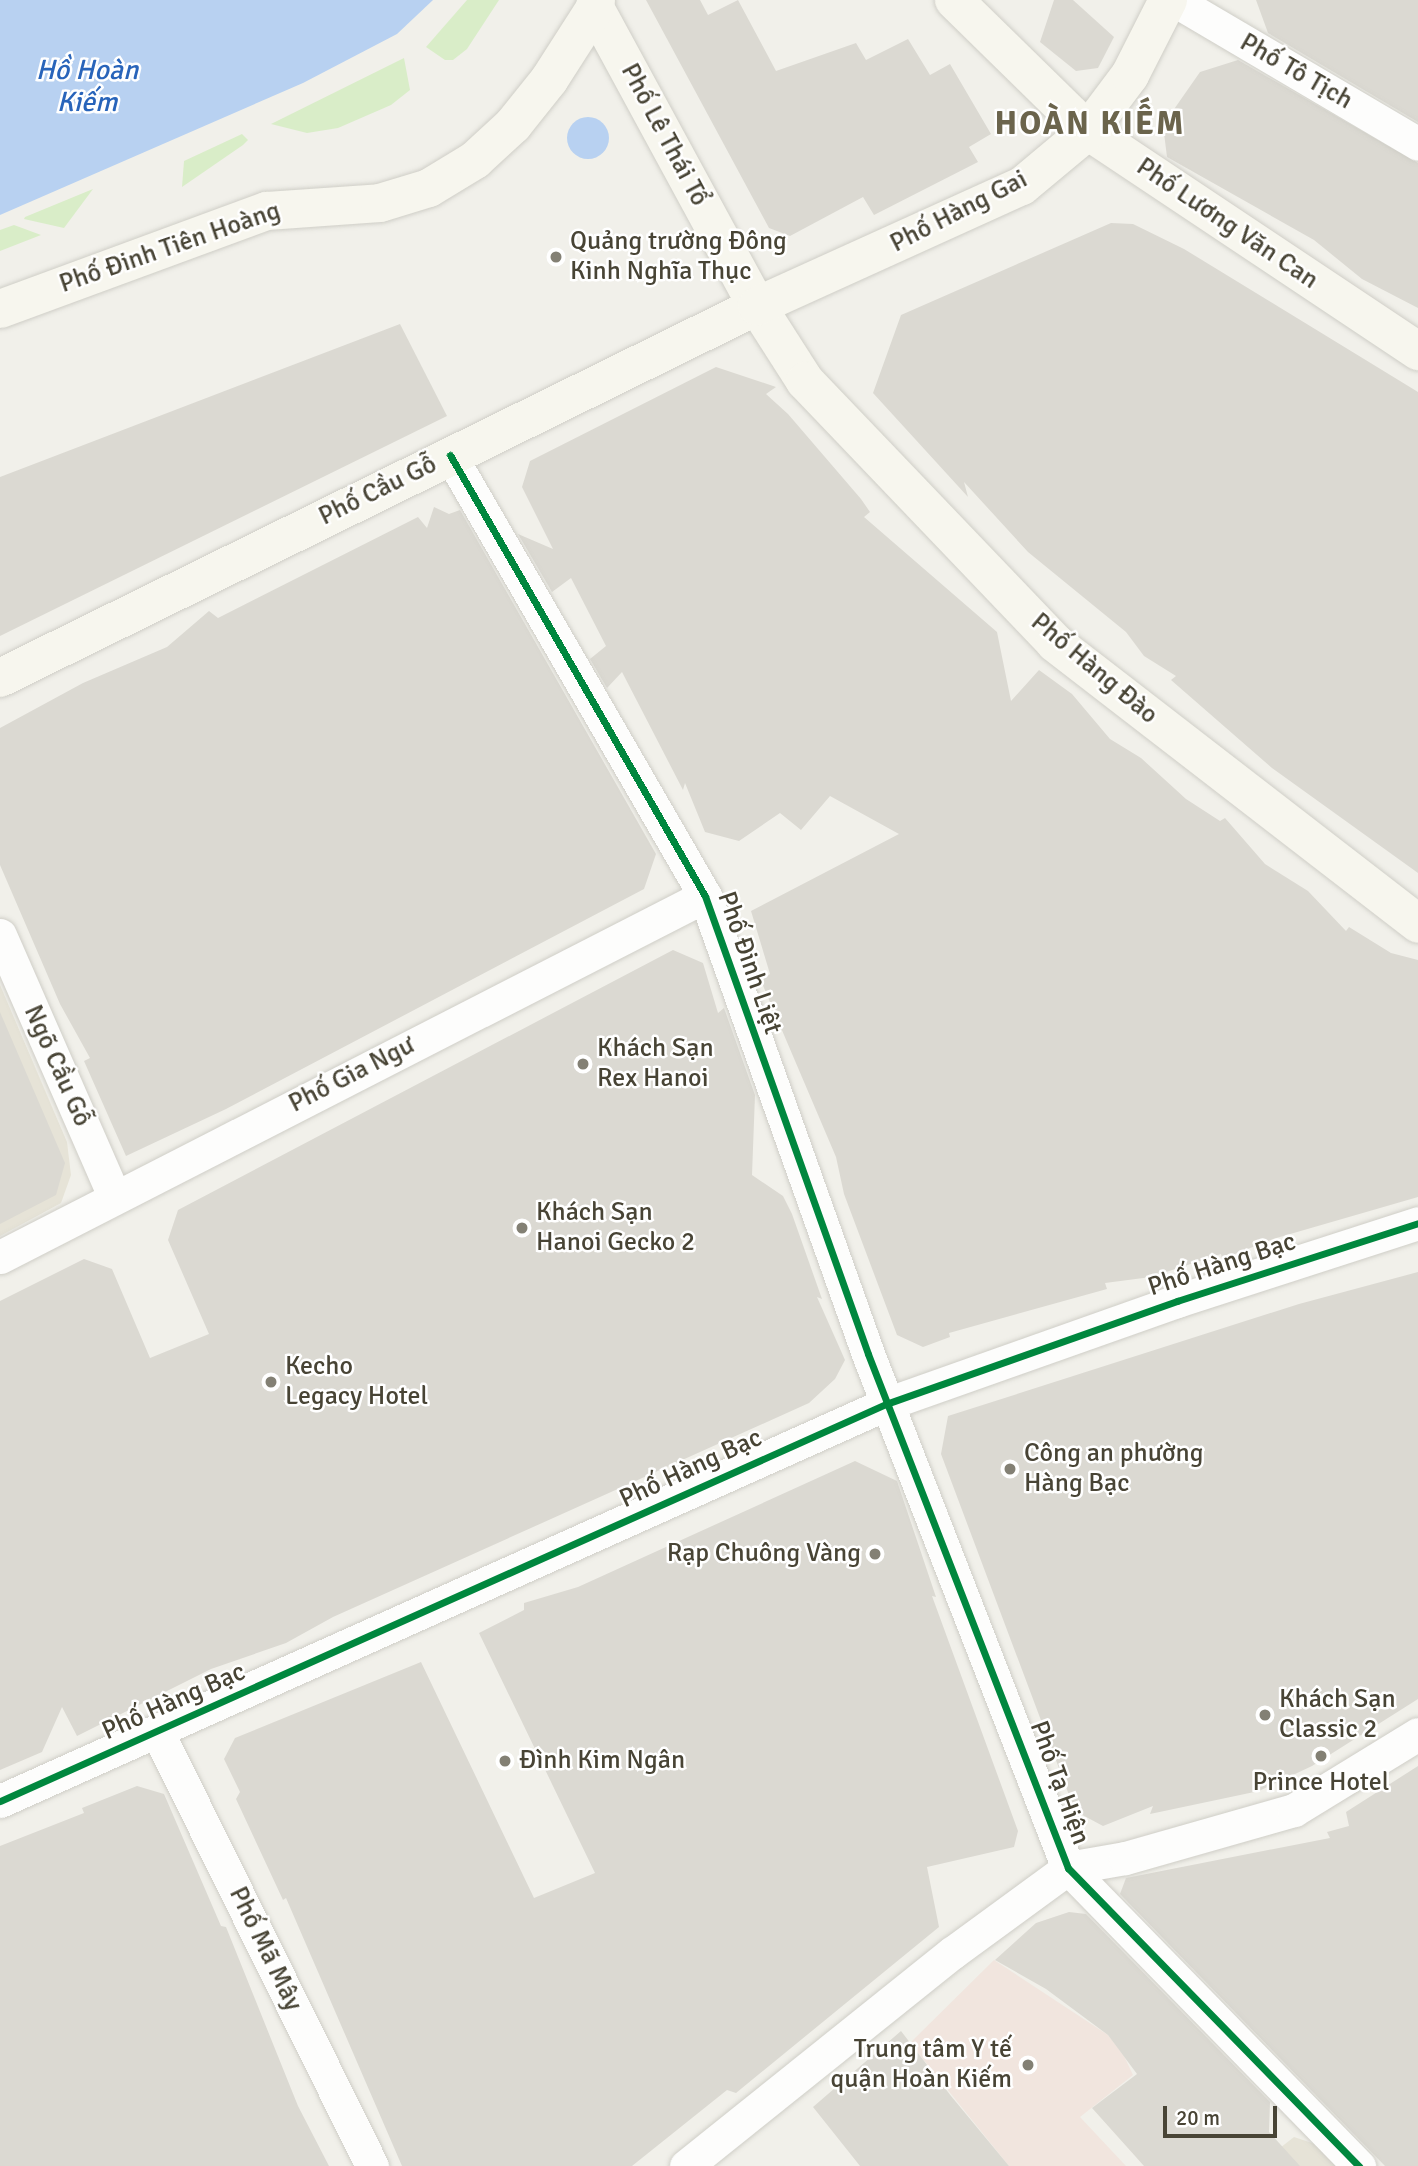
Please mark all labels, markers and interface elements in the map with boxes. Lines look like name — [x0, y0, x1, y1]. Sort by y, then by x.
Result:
street label: Phố Tô Tịch — [1234, 27, 1358, 117]
water label: Hồ Hoàn Kiếm — [36, 53, 138, 119]
street label: Phố Lê Thái Tổ — [613, 58, 715, 212]
district label: HOÀN KIẾM — [996, 104, 1184, 144]
street label: Phố Lương Văn Can — [1130, 152, 1324, 296]
street label: Phố Hàng Gai — [885, 164, 1033, 260]
street label: Phố Đinh Tiên Hoàng — [56, 196, 284, 300]
place label: Quảng trường Đông Kinh Nghĩa Thục — [570, 226, 787, 288]
marker: Quảng trường Đông Kinh Nghĩa Thục — [548, 249, 564, 265]
street label: Phố Cầu Gỗ — [314, 449, 442, 533]
street label: Phố Hàng Đào — [1024, 607, 1164, 731]
street label: Phố Đinh Liệt — [710, 888, 788, 1038]
street label: Ngõ Cầu Gỗ — [16, 1000, 98, 1132]
street label: Phố Gia Ngư — [284, 1030, 420, 1120]
place label: Khách Sạn Rex Hanoi — [597, 1033, 714, 1094]
marker: Khách Sạn Rex Hanoi — [575, 1056, 591, 1072]
place label: Khách Sạn Hanoi Gecko 2 — [536, 1197, 695, 1258]
marker: Khách Sạn Hanoi Gecko 2 — [514, 1220, 530, 1236]
street label: Phố Hàng Bạc — [1144, 1226, 1300, 1304]
place label: Kecho Legacy Hotel — [285, 1351, 428, 1412]
marker: Kecho Legacy Hotel — [263, 1374, 279, 1390]
street label: Phố Hàng Bạc — [615, 1422, 767, 1516]
place label: Công an phường Hàng Bạc — [1024, 1438, 1203, 1500]
marker: Công an phường Hàng Bạc — [1002, 1461, 1018, 1477]
place label: Rạp Chuông Vàng — [667, 1538, 861, 1570]
marker: Rạp Chuông Vàng — [867, 1546, 883, 1562]
street label: Phố Hàng Bạc — [98, 1657, 250, 1747]
place label: Khách Sạn Classic 2 — [1279, 1684, 1396, 1746]
marker: Khách Sạn Classic 2 — [1257, 1707, 1273, 1723]
street label: Phố Tạ Hiện — [1022, 1717, 1096, 1849]
place label: Đình Kim Ngân — [519, 1745, 685, 1777]
marker: Prince Hotel — [1313, 1748, 1329, 1764]
marker: Đình Kim Ngân — [497, 1753, 513, 1769]
place label: Prince Hotel — [1253, 1767, 1389, 1799]
street label: Phố Mã Mây — [222, 1882, 308, 2016]
place label: Trung tâm Y tế quận Hoàn Kiếm — [831, 2034, 1012, 2096]
marker: Trung tâm Y tế quận Hoàn Kiếm — [1018, 2055, 1038, 2075]
scale bar — [1166, 2092, 1280, 2136]
text: 20 m — [1176, 2105, 1220, 2131]

